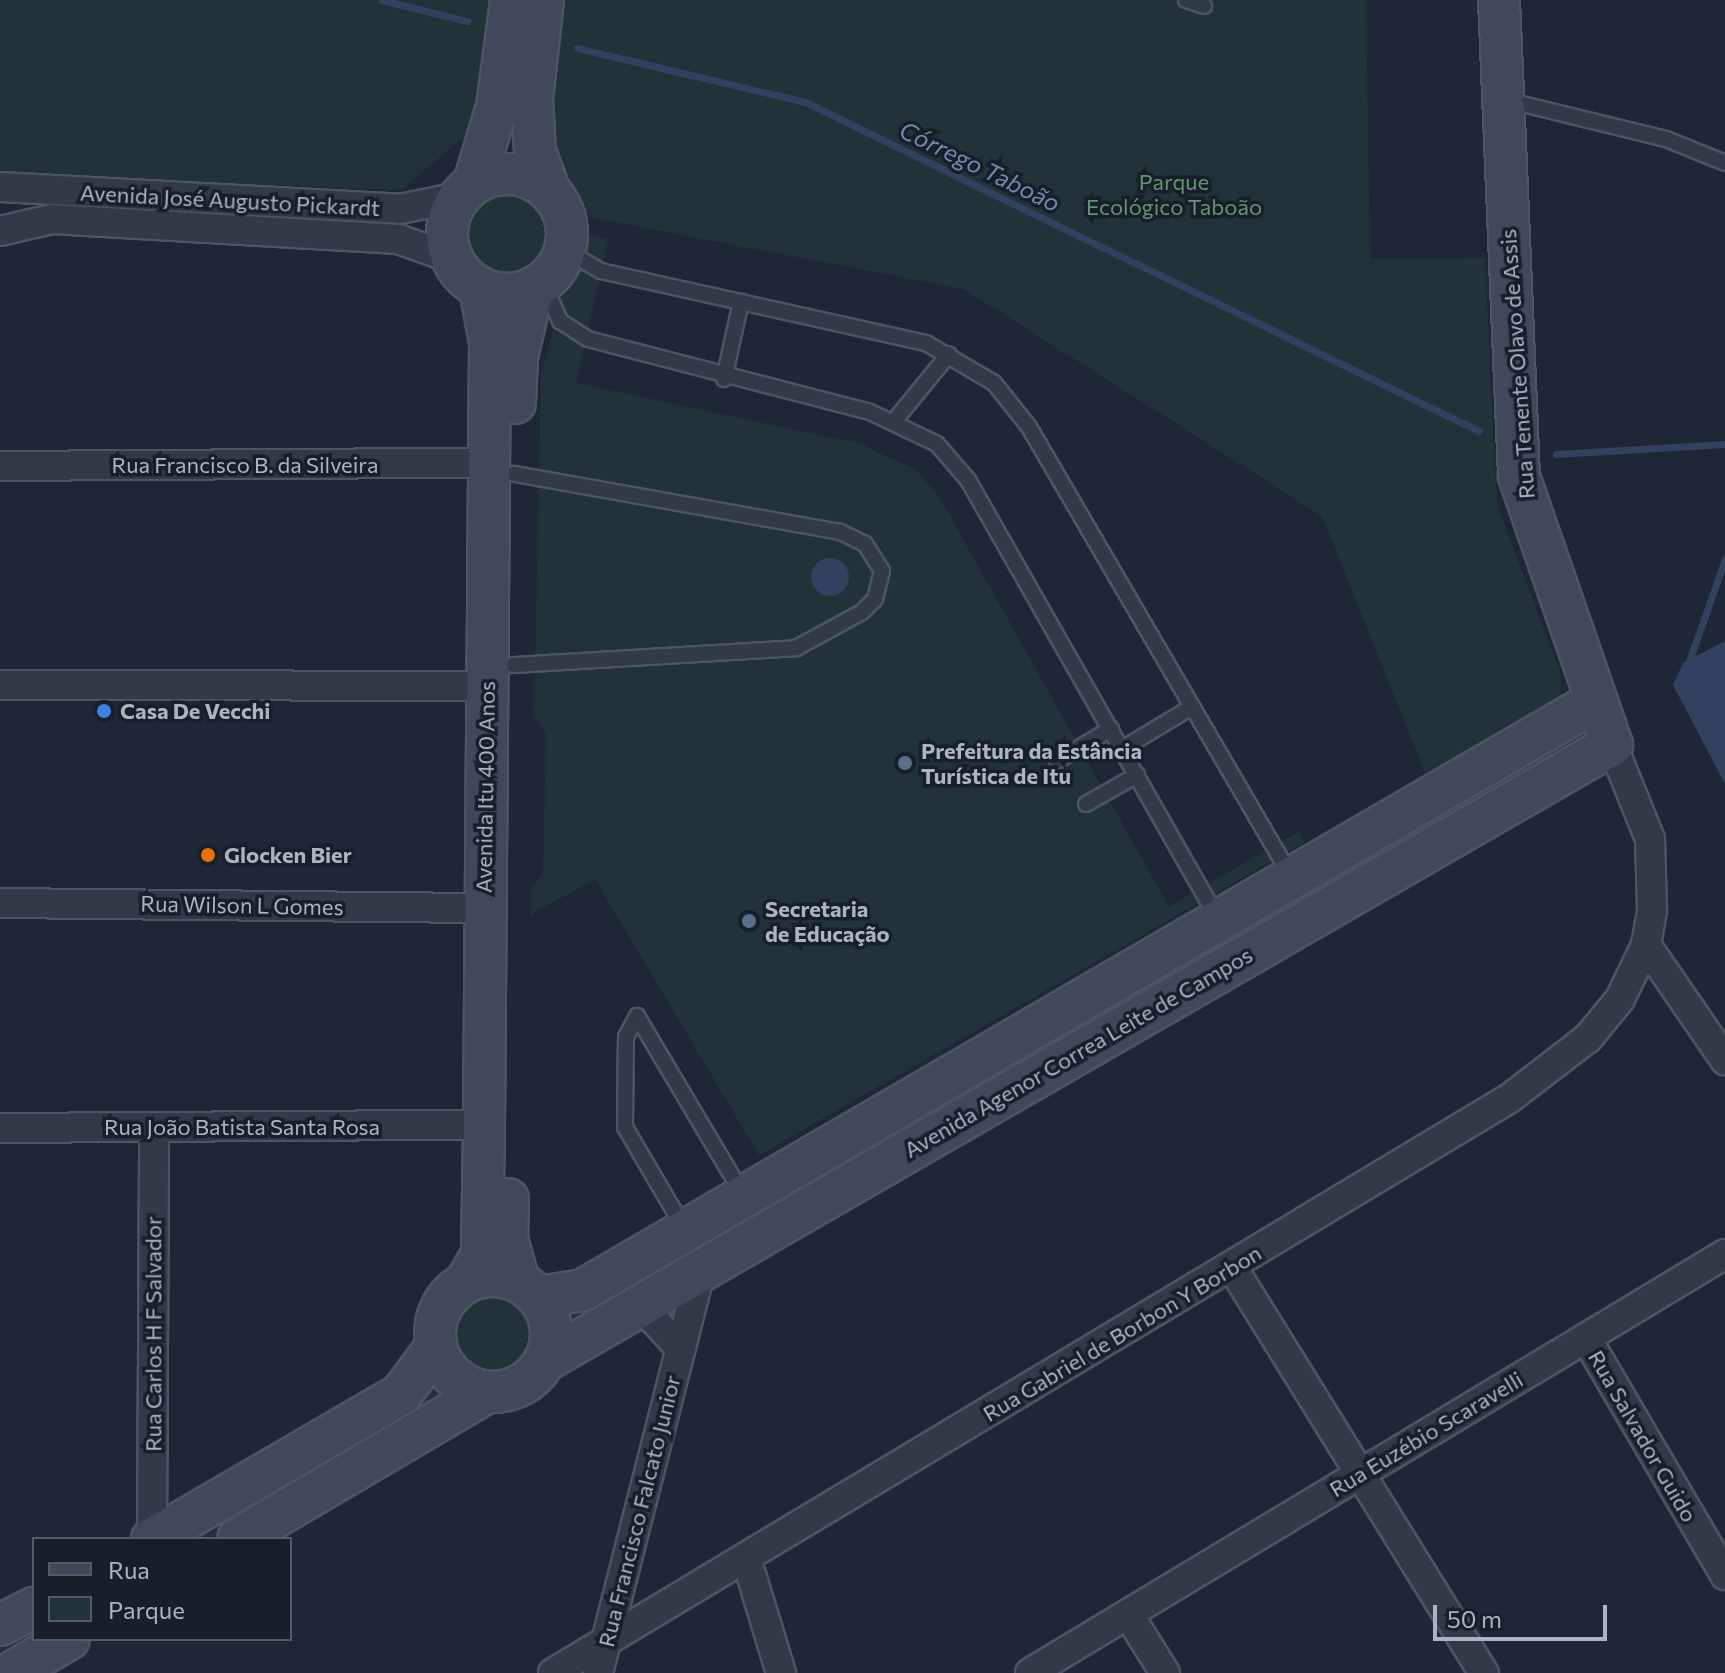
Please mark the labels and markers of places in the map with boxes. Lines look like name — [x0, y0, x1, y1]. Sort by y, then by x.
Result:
place label: Casa De Vecchi — [120, 698, 270, 724]
marker: Casa De Vecchi — [95, 702, 113, 720]
place label: Prefeitura da Estância Turística de Itu — [921, 737, 1142, 788]
marker: Prefeitura da Estância Turística de Itu — [896, 754, 914, 772]
place label: Glocken Bier — [224, 842, 352, 868]
marker: Glocken Bier — [199, 846, 217, 864]
place label: Secretaria de Educação — [765, 895, 890, 946]
marker: Secretaria de Educação — [740, 912, 758, 930]

